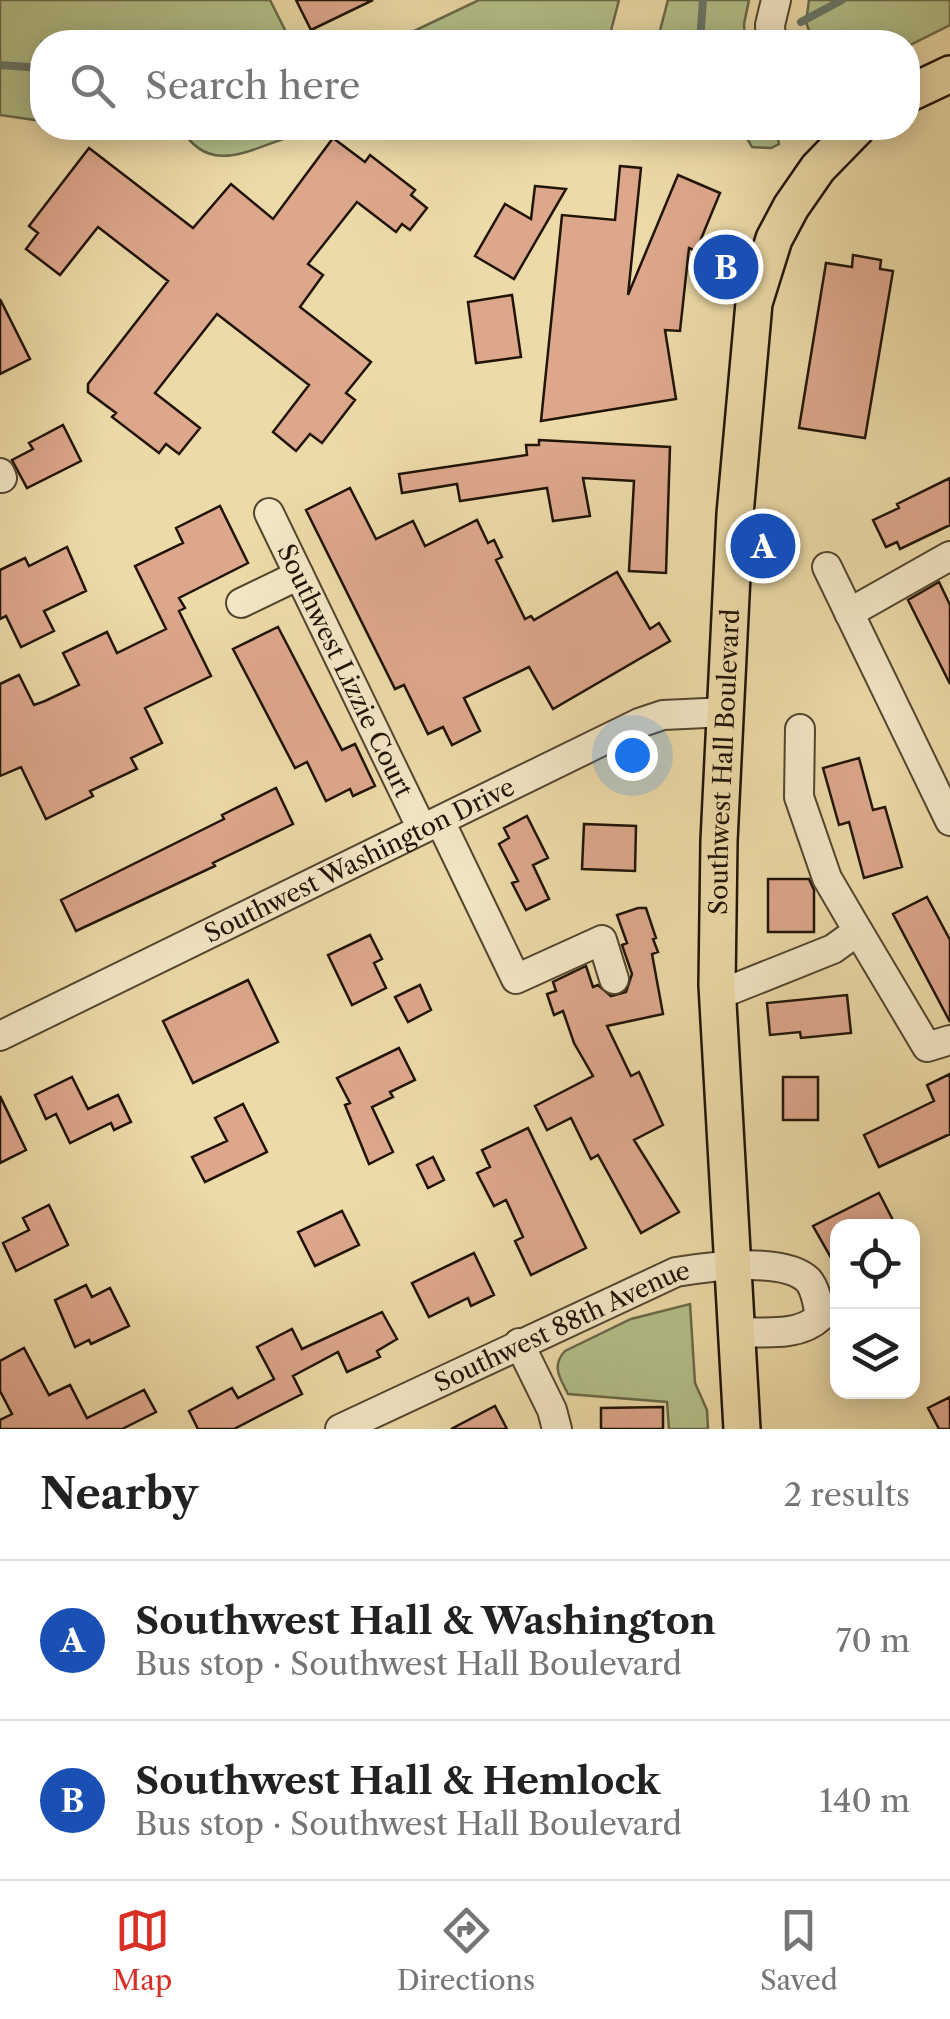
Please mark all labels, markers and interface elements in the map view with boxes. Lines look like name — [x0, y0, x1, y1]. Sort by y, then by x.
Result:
search box — [30, 30, 920, 140]
icon: search — [65, 58, 120, 113]
text: Search here — [145, 62, 360, 109]
pin: B — [694, 230, 758, 304]
pin: A — [730, 508, 796, 584]
street label: Southwest Lizzie Court — [271, 539, 420, 802]
street label: Southwest Hall Boulevard — [702, 608, 746, 915]
your location — [607, 730, 658, 781]
street label: Southwest Washington Drive — [199, 771, 520, 949]
map controls — [830, 1219, 920, 1399]
button: locate — [830, 1219, 920, 1309]
street label: Southwest 88th Avenue — [429, 1255, 692, 1398]
button: layers — [830, 1309, 920, 1399]
text: Nearby — [40, 1468, 198, 1520]
text: 2 results — [784, 1475, 910, 1514]
text: Southwest Hall & Washington — [135, 1597, 716, 1644]
text: A — [60, 1621, 85, 1660]
text: 70 m — [836, 1621, 910, 1660]
text: Bus stop · Southwest Hall Boulevard — [135, 1644, 682, 1683]
text: Southwest Hall & Hemlock — [135, 1757, 660, 1804]
text: B — [61, 1781, 84, 1820]
text: 140 m — [819, 1781, 910, 1820]
text: Bus stop · Southwest Hall Boulevard — [135, 1804, 682, 1843]
tab: Map — [112, 1903, 172, 1997]
tab: Directions — [397, 1903, 535, 1997]
tab: Saved — [760, 1903, 838, 1997]

